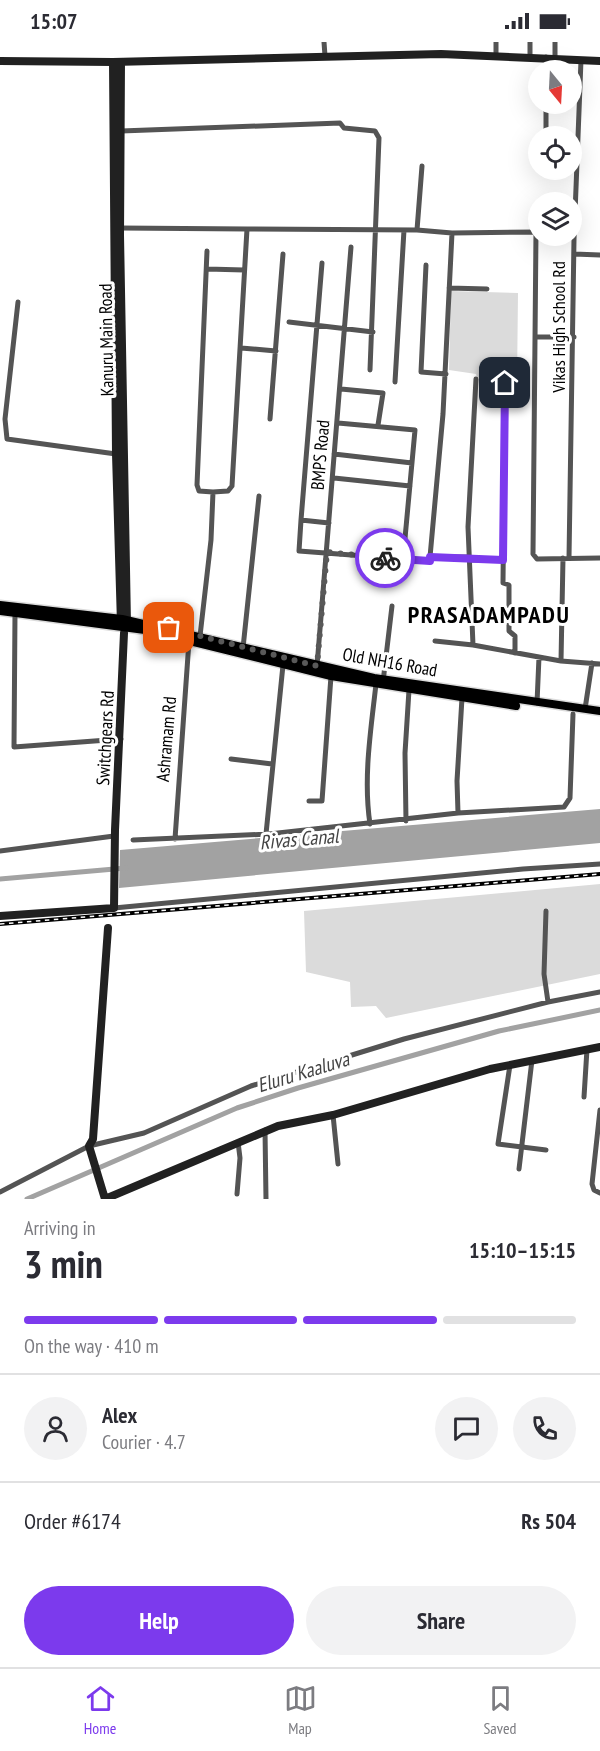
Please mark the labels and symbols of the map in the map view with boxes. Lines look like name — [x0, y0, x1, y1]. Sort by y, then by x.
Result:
north arrow — [528, 60, 582, 114]
street label: Vikas High School Rd — [547, 261, 570, 394]
street label: Kanuru Main Road — [94, 283, 118, 397]
pin — [479, 357, 530, 408]
street label: BMPS Road — [305, 419, 335, 491]
courier — [355, 528, 415, 588]
district label: PRASADAMPADU — [408, 599, 570, 630]
pin — [143, 602, 194, 653]
street label: Old NH16 Road — [341, 642, 439, 682]
street label: Switchgears Rd — [91, 690, 119, 786]
street label: Ashramam Rd — [151, 695, 181, 783]
water label: Rivas Canal — [258, 822, 342, 855]
water label: Eluru Kaaluva — [254, 1045, 353, 1098]

